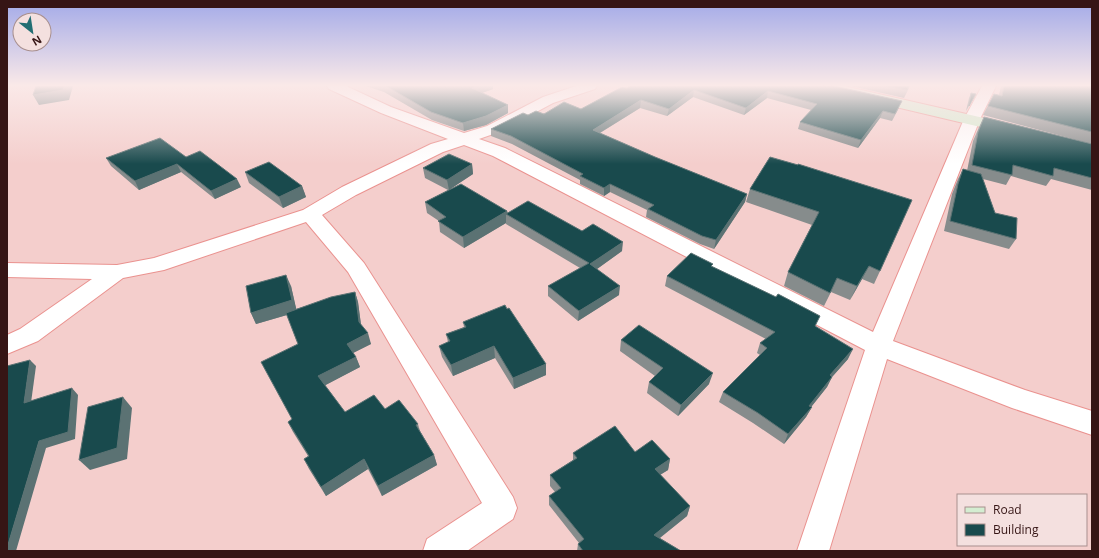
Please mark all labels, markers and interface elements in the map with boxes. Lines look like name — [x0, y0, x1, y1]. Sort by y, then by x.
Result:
north arrow — [12, 12, 52, 52]
text: N — [30, 32, 45, 50]
legend — [957, 494, 1087, 546]
text: Road — [993, 501, 1022, 518]
text: Building — [993, 521, 1039, 538]

